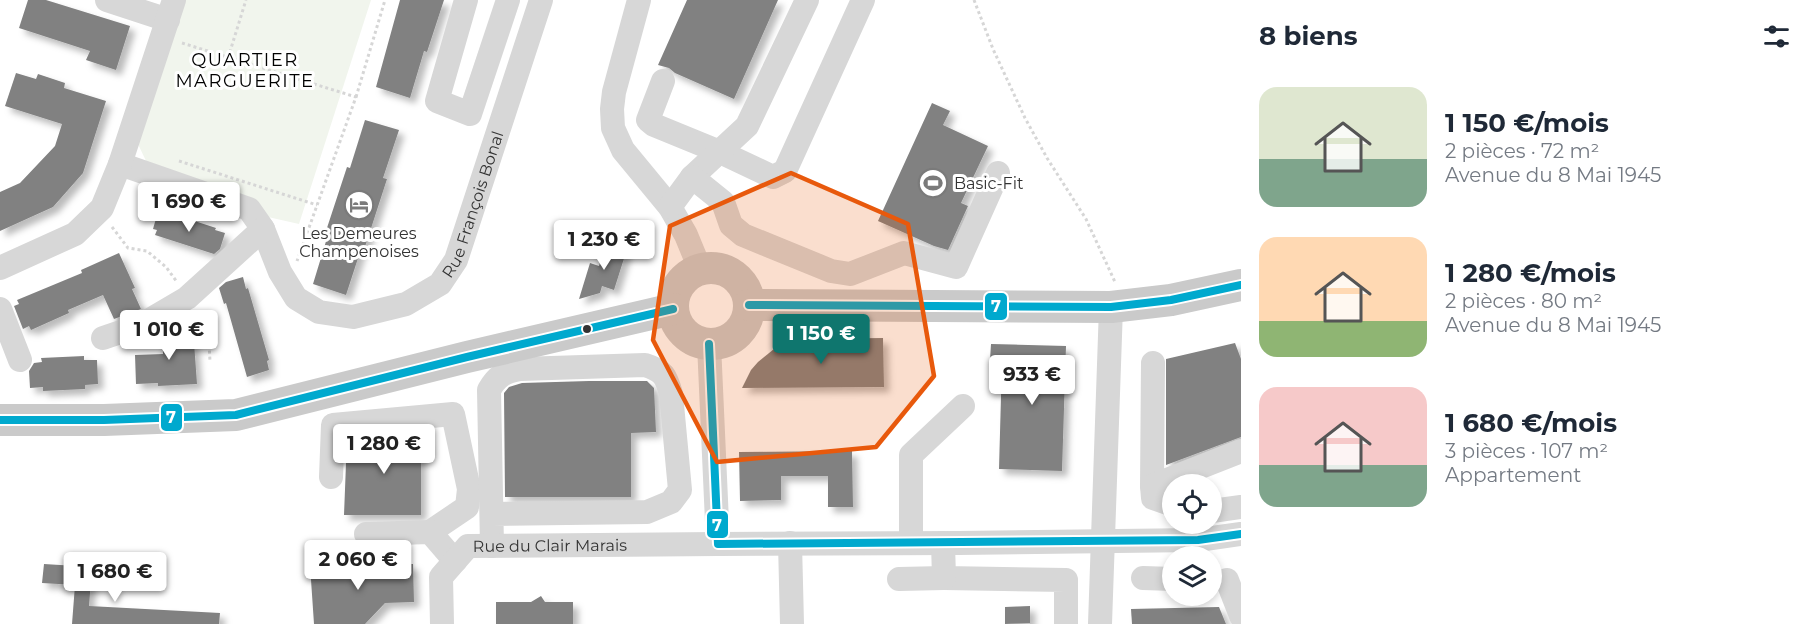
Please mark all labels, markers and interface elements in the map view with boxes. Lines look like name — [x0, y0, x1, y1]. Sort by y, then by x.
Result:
text: 8 biens — [1259, 20, 1357, 52]
icon: filters — [1760, 20, 1793, 53]
district label: QUARTIER MARGUERITE — [175, 49, 315, 92]
text: 1 150 €/mois — [1445, 107, 1609, 139]
icon: home — [1307, 111, 1379, 183]
street label: Rue François Bonal — [438, 129, 507, 281]
text: 2 pièces · 72 m² — [1445, 139, 1599, 163]
text: Avenue du 8 Mai 1945 — [1445, 163, 1661, 187]
sports icon: Basic-Fit — [917, 167, 949, 199]
place label: Basic-Fit — [954, 174, 1024, 193]
pin: 1 690 € — [134, 182, 244, 233]
text: 1 690 € — [152, 189, 226, 213]
hotel icon: Les Demeures Champenoises — [343, 189, 375, 221]
pin: 1 230 € — [549, 220, 659, 271]
place label: Les Demeures Champenoises — [299, 224, 419, 261]
text: 1 230 € — [568, 227, 640, 251]
text: 1 280 €/mois — [1445, 257, 1616, 289]
icon: home — [1307, 261, 1379, 333]
text: 2 pièces · 80 m² — [1445, 289, 1602, 313]
line badge: 7 — [984, 292, 1008, 321]
text: 7 — [991, 297, 1001, 316]
pin: 1 010 € — [114, 310, 224, 361]
text: Avenue du 8 Mai 1945 — [1445, 313, 1661, 337]
pin: 1 150 € — [766, 314, 876, 365]
text: 1 010 € — [134, 317, 204, 341]
text: 1 150 € — [787, 321, 855, 345]
unlabelled marker — [581, 323, 593, 335]
pin: 933 € — [990, 355, 1074, 406]
text: 933 € — [1003, 362, 1061, 386]
line badge: 7 — [160, 403, 183, 432]
text: 1 680 €/mois — [1445, 407, 1617, 439]
text: 7 — [166, 408, 176, 427]
icon: home — [1307, 411, 1379, 483]
pin: 1 280 € — [329, 424, 439, 475]
text: 1 280 € — [347, 431, 421, 455]
text: 3 pièces · 107 m² — [1445, 439, 1608, 463]
text: Appartement — [1445, 463, 1581, 487]
map controls — [1162, 474, 1222, 606]
button: locate — [1162, 474, 1222, 534]
line badge: 7 — [706, 510, 729, 539]
text: 7 — [712, 516, 722, 535]
street label: Rue du Clair Marais — [473, 535, 627, 555]
pin: 2 060 € — [303, 540, 413, 591]
button: layers — [1162, 546, 1222, 606]
text: 2 060 € — [318, 547, 398, 571]
pin: 1 680 € — [60, 552, 170, 603]
text: 1 680 € — [78, 559, 152, 583]

